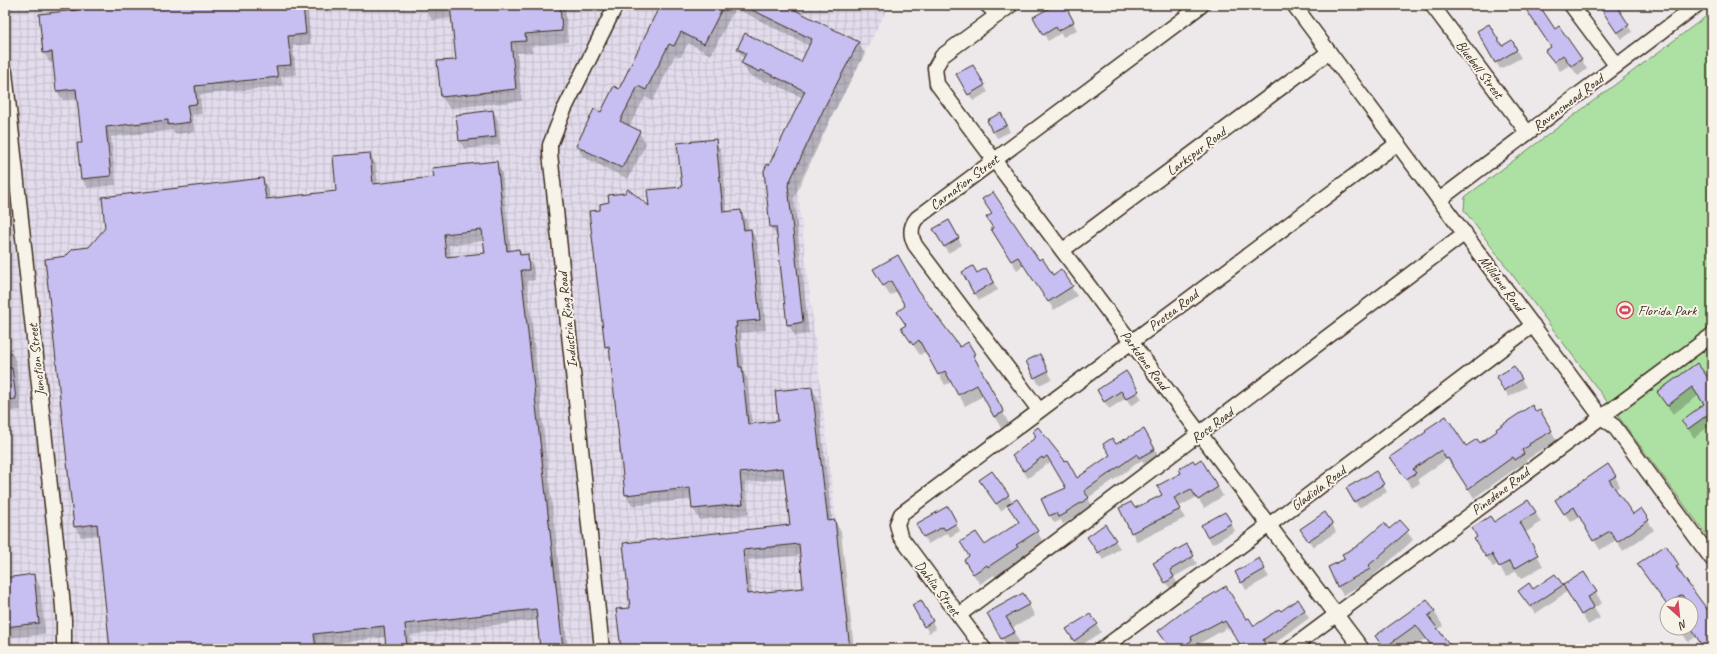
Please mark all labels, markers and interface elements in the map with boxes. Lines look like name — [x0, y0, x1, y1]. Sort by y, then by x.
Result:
street label: Bluebell Street — [1452, 37, 1508, 103]
street label: Ravensmead Road — [1529, 69, 1609, 135]
street label: Larkspur Road — [1163, 122, 1231, 179]
street label: Carnation Street — [927, 150, 1003, 214]
street label: Milldene Road — [1475, 252, 1530, 316]
street label: Industria Ring Road — [554, 269, 581, 369]
street label: Protea Road — [1145, 285, 1204, 335]
sports icon: Florida Park — [1615, 300, 1635, 320]
place label: Florida Park — [1638, 302, 1697, 319]
street label: Junction Street — [24, 322, 49, 398]
street label: Parkdene Road — [1117, 327, 1174, 395]
street label: Rose Road — [1188, 402, 1239, 447]
street label: Gladiola Road — [1288, 461, 1351, 514]
street label: Pinedene Road — [1468, 463, 1535, 519]
street label: Dahlia Street — [911, 557, 965, 620]
north arrow — [1659, 596, 1699, 636]
text: N — [1675, 617, 1690, 634]

